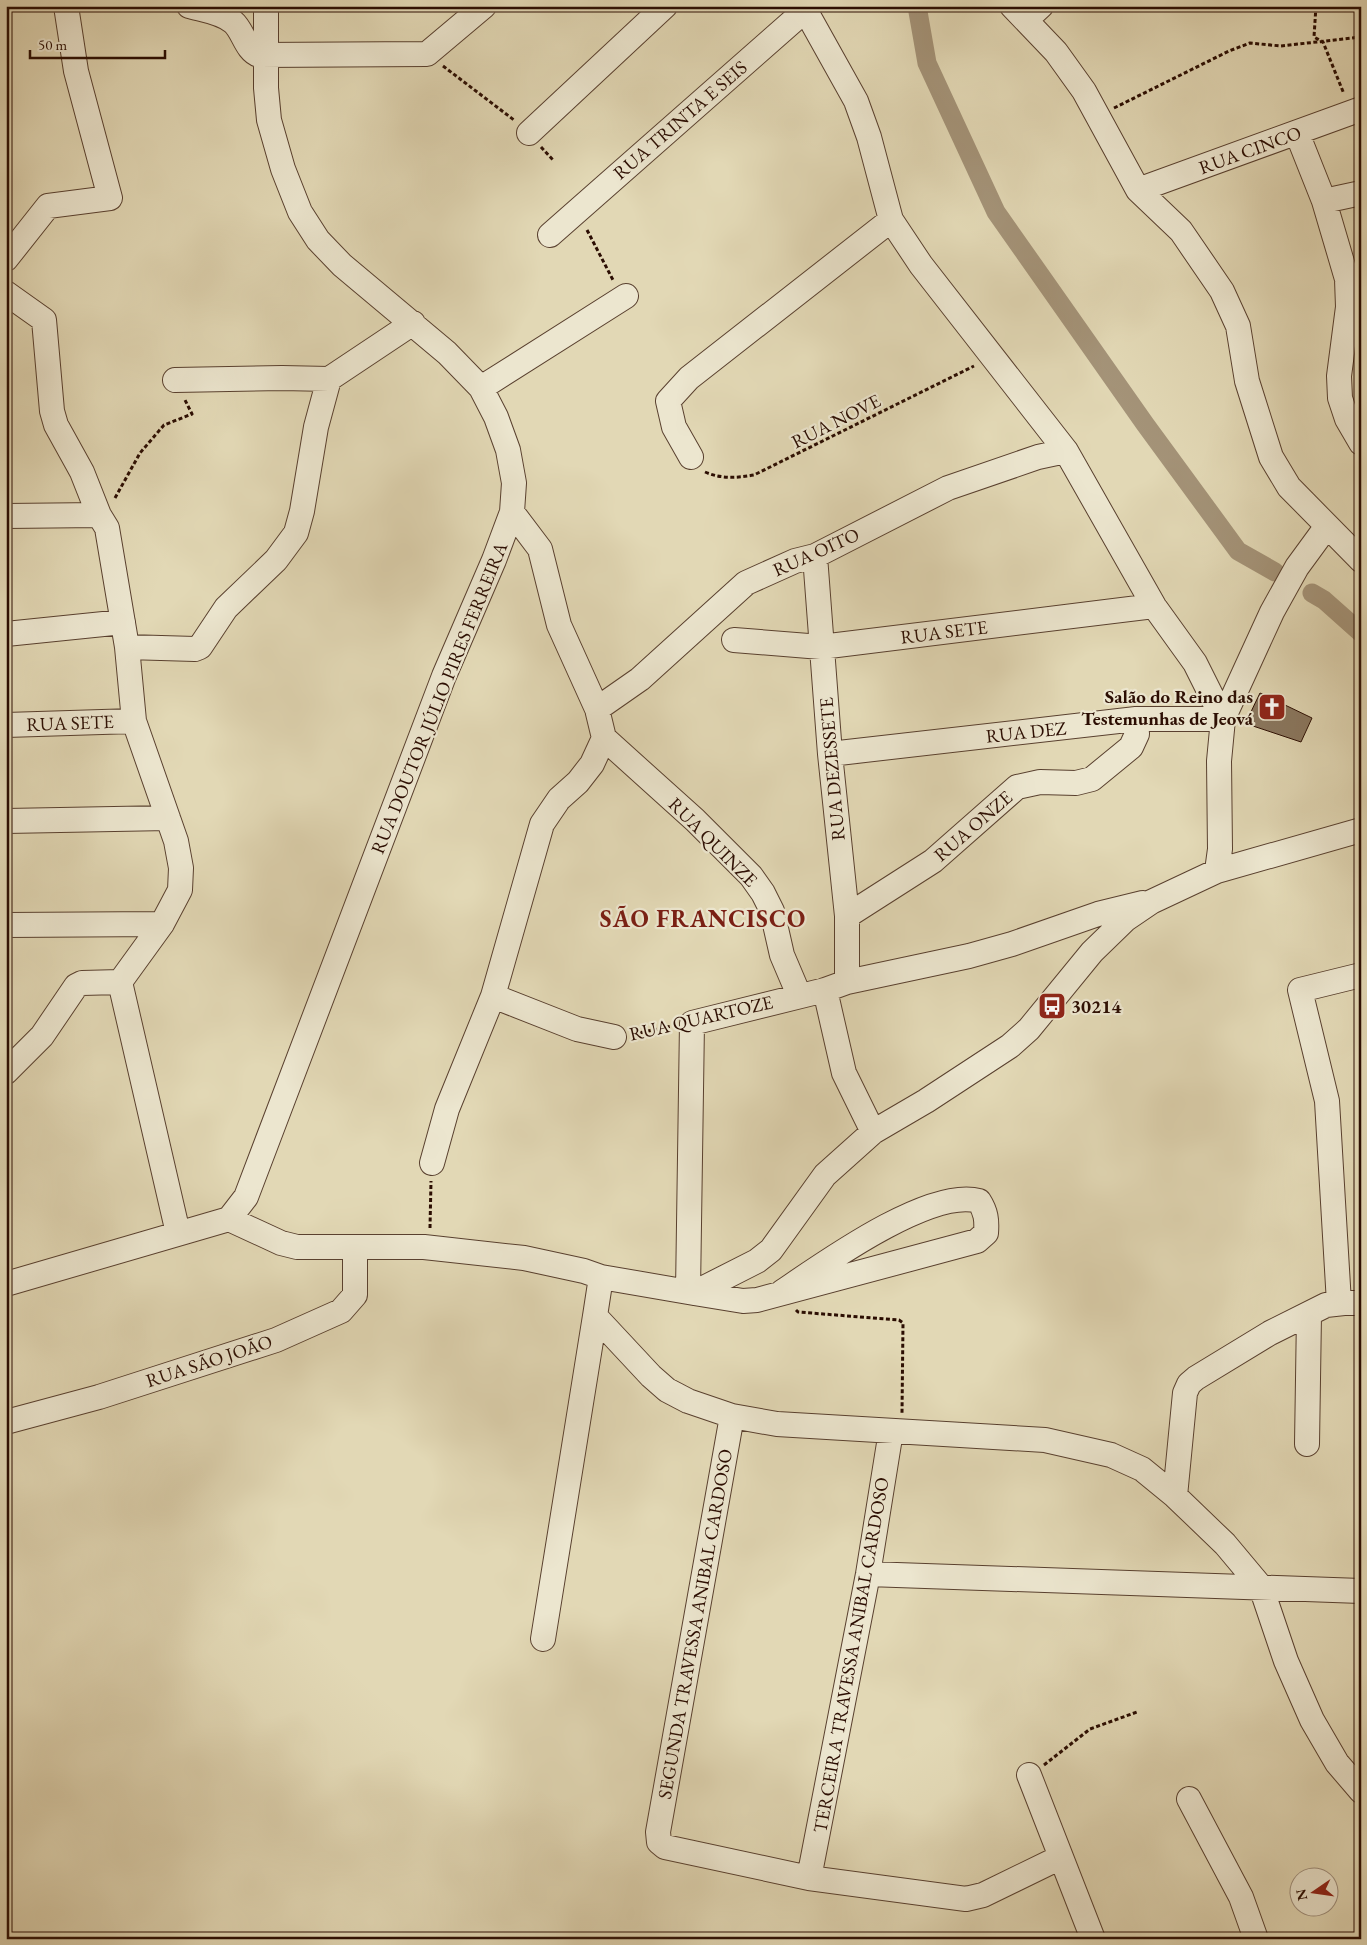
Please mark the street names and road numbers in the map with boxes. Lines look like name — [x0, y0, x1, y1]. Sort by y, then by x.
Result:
street label: RUA TRINTA E SEIS — [608, 55, 752, 185]
street label: RUA CINCO — [1195, 120, 1305, 180]
street label: RUA NOVE — [787, 388, 885, 454]
street label: RUA OITO — [769, 522, 863, 582]
street label: RUA DOUTOR JÚLIO PIRES FERREIRA — [365, 538, 513, 857]
street label: RUA SETE — [899, 614, 989, 650]
street label: RUA DEZESSETE — [813, 696, 851, 842]
street label: RUA SETE — [26, 709, 114, 737]
street label: RUA DEZ — [984, 715, 1068, 749]
street label: RUA ONZE — [928, 785, 1018, 867]
street label: RUA QUINZE — [663, 792, 763, 892]
street label: RUA QUARTOZE — [627, 989, 776, 1047]
street label: RUA SÃO JOÃO — [143, 1329, 275, 1393]
street label: SEGUNDA TRAVESSA ANIBAL CARDOSO — [652, 1447, 738, 1801]
street label: TERCEIRA TRAVESSA ANIBAL CARDOSO — [807, 1475, 895, 1835]

